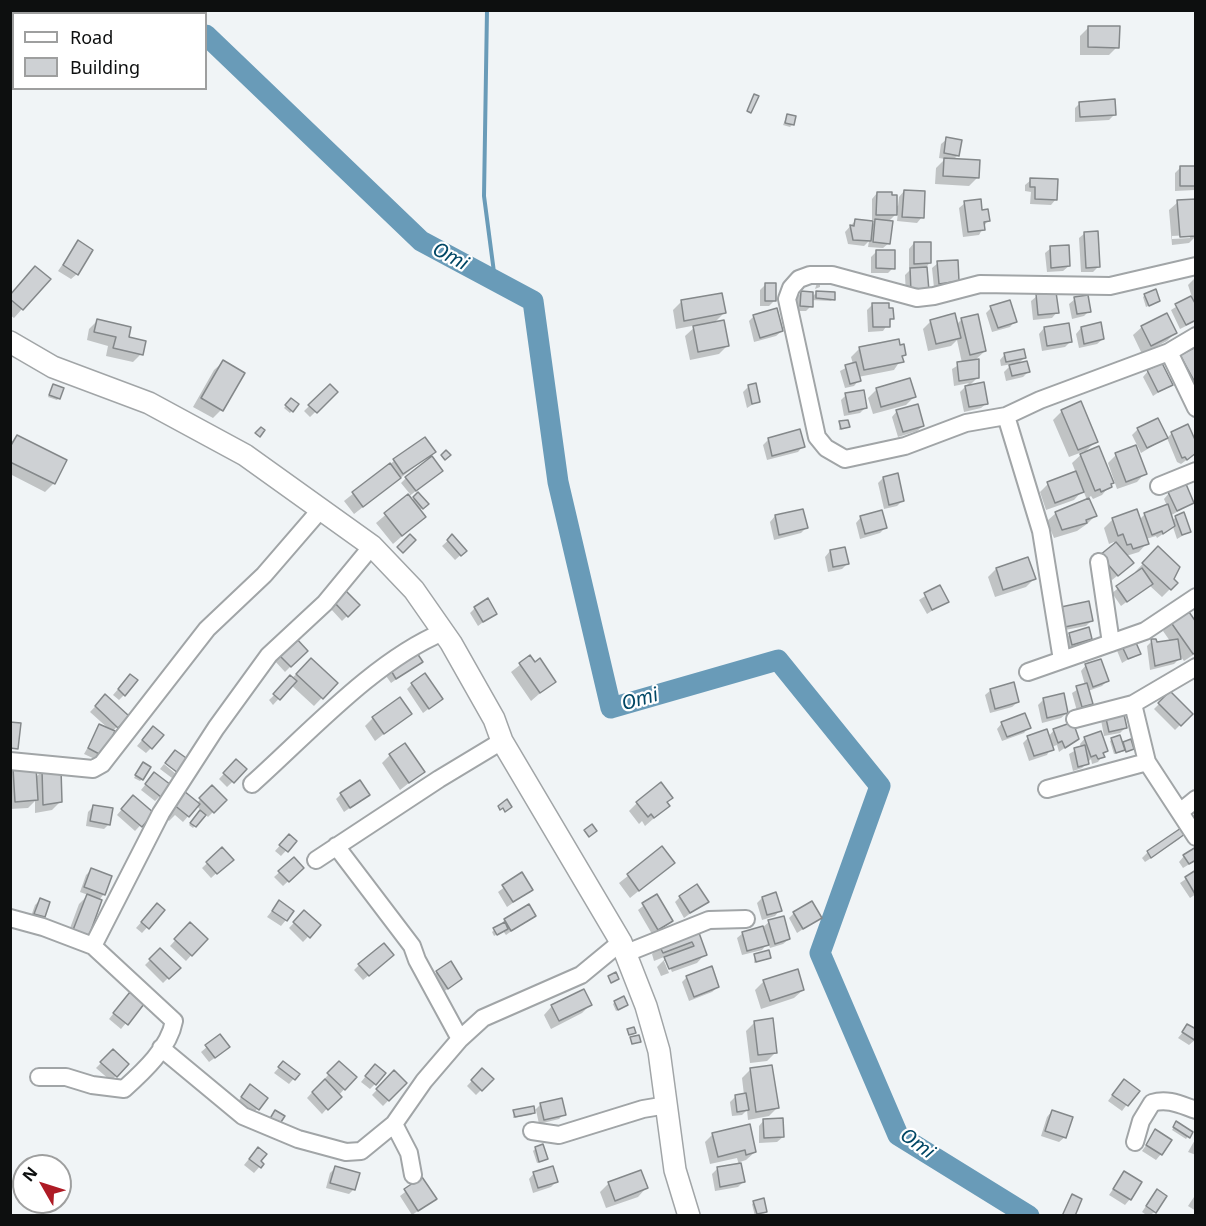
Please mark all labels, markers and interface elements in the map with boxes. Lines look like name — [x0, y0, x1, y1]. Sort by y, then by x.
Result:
legend — [12, 12, 207, 90]
text: Road — [70, 25, 113, 49]
text: Building — [70, 55, 140, 79]
water label: Omi — [428, 238, 472, 276]
water label: Omi — [619, 683, 661, 717]
water label: Omi — [895, 1123, 939, 1165]
north arrow — [12, 1154, 72, 1214]
text: N — [17, 1162, 42, 1186]

